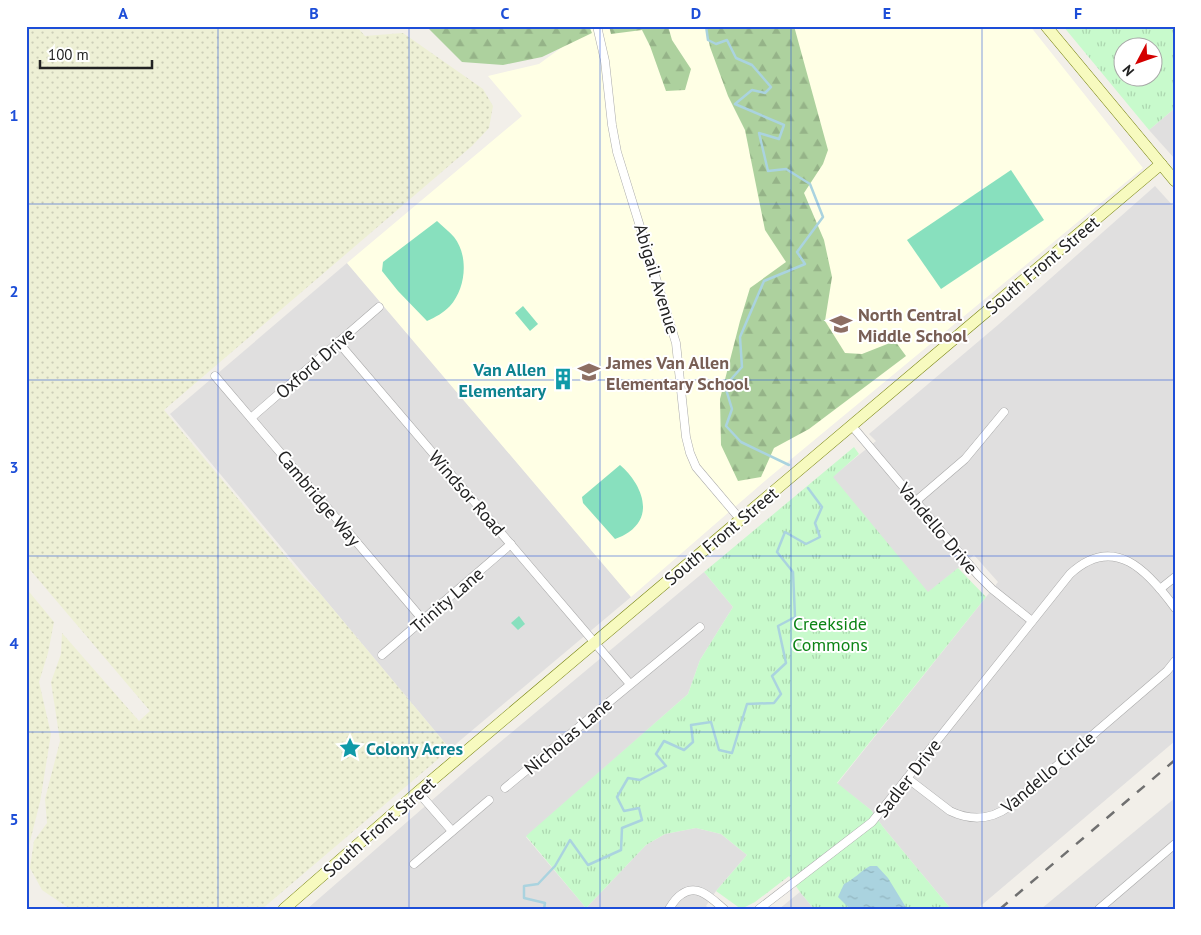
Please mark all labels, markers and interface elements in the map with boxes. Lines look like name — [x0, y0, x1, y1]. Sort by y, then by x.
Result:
text: A — [118, 3, 128, 23]
text: B — [309, 3, 319, 23]
text: C — [501, 3, 510, 23]
text: D — [691, 3, 701, 23]
text: E — [883, 3, 891, 23]
text: F — [1074, 3, 1082, 23]
scale bar — [40, 38, 152, 70]
north arrow — [1114, 38, 1164, 88]
text: 100 m — [48, 45, 89, 64]
text: N — [1118, 61, 1138, 80]
text: 1 — [9, 105, 19, 125]
street label: South Front Street — [980, 211, 1104, 319]
street label: Abigail Avenue — [629, 221, 685, 337]
text: 2 — [9, 281, 19, 301]
place label: North Central Middle School — [858, 303, 968, 347]
school or university icon: North Central Middle School — [828, 311, 854, 337]
street label: Oxford Drive — [271, 322, 359, 404]
place label: James Van Allen Elementary School — [605, 351, 750, 395]
place label: Van Allen Elementary — [459, 358, 546, 402]
school or university icon: James Van Allen Elementary School — [576, 359, 602, 385]
building icon: Van Allen Elementary — [550, 366, 576, 392]
street label: Cambridge Way — [272, 445, 366, 551]
street label: Windsor Road — [424, 446, 510, 540]
text: 3 — [9, 457, 19, 477]
street label: Vandello Drive — [892, 477, 983, 578]
street label: South Front Street — [659, 482, 783, 590]
street label: Trinity Lane — [406, 562, 488, 638]
park label: Creekside Commons — [792, 612, 868, 656]
text: 4 — [9, 633, 19, 653]
street label: Nicholas Lane — [519, 692, 617, 780]
street label: Vandello Circle — [996, 726, 1100, 819]
street label: Sadler Drive — [870, 734, 946, 822]
place icon: Colony Acres — [337, 735, 363, 761]
place label: Colony Acres — [366, 737, 463, 760]
street label: South Front Street — [318, 772, 440, 882]
text: 5 — [9, 809, 19, 829]

